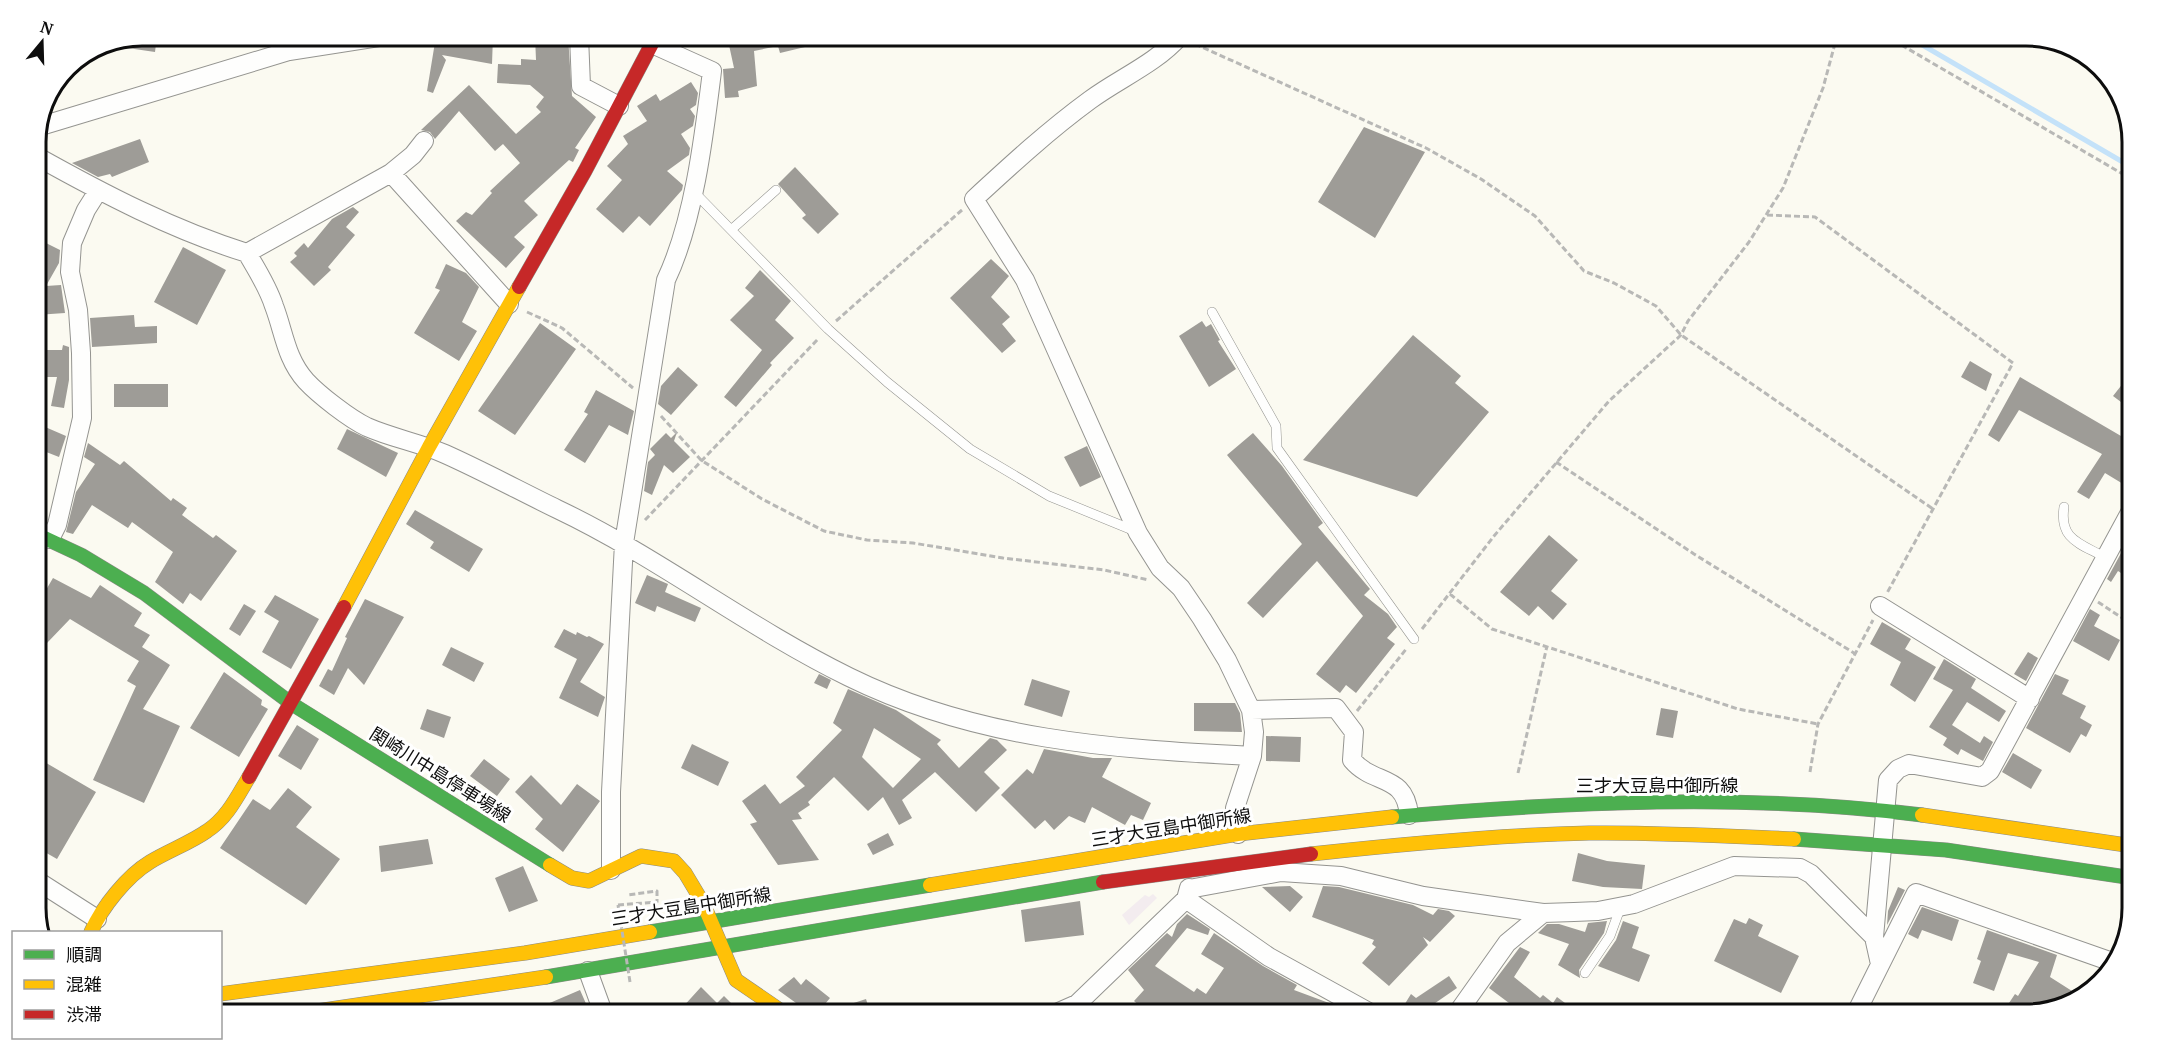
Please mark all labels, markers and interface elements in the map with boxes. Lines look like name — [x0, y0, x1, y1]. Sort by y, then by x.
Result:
north arrow — [12, 12, 72, 72]
text: N — [38, 15, 56, 40]
street label: 関崎川中島停車場線 — [365, 721, 516, 827]
street label: 三才大豆島中御所線 — [1576, 773, 1738, 797]
street label: 三才大豆島中御所線 — [1089, 802, 1253, 852]
street label: 三才大豆島中御所線 — [609, 881, 773, 931]
legend — [12, 931, 222, 1039]
text: 順調 — [66, 942, 102, 966]
text: 混雑 — [66, 972, 102, 996]
text: 渋滞 — [66, 1002, 102, 1026]

